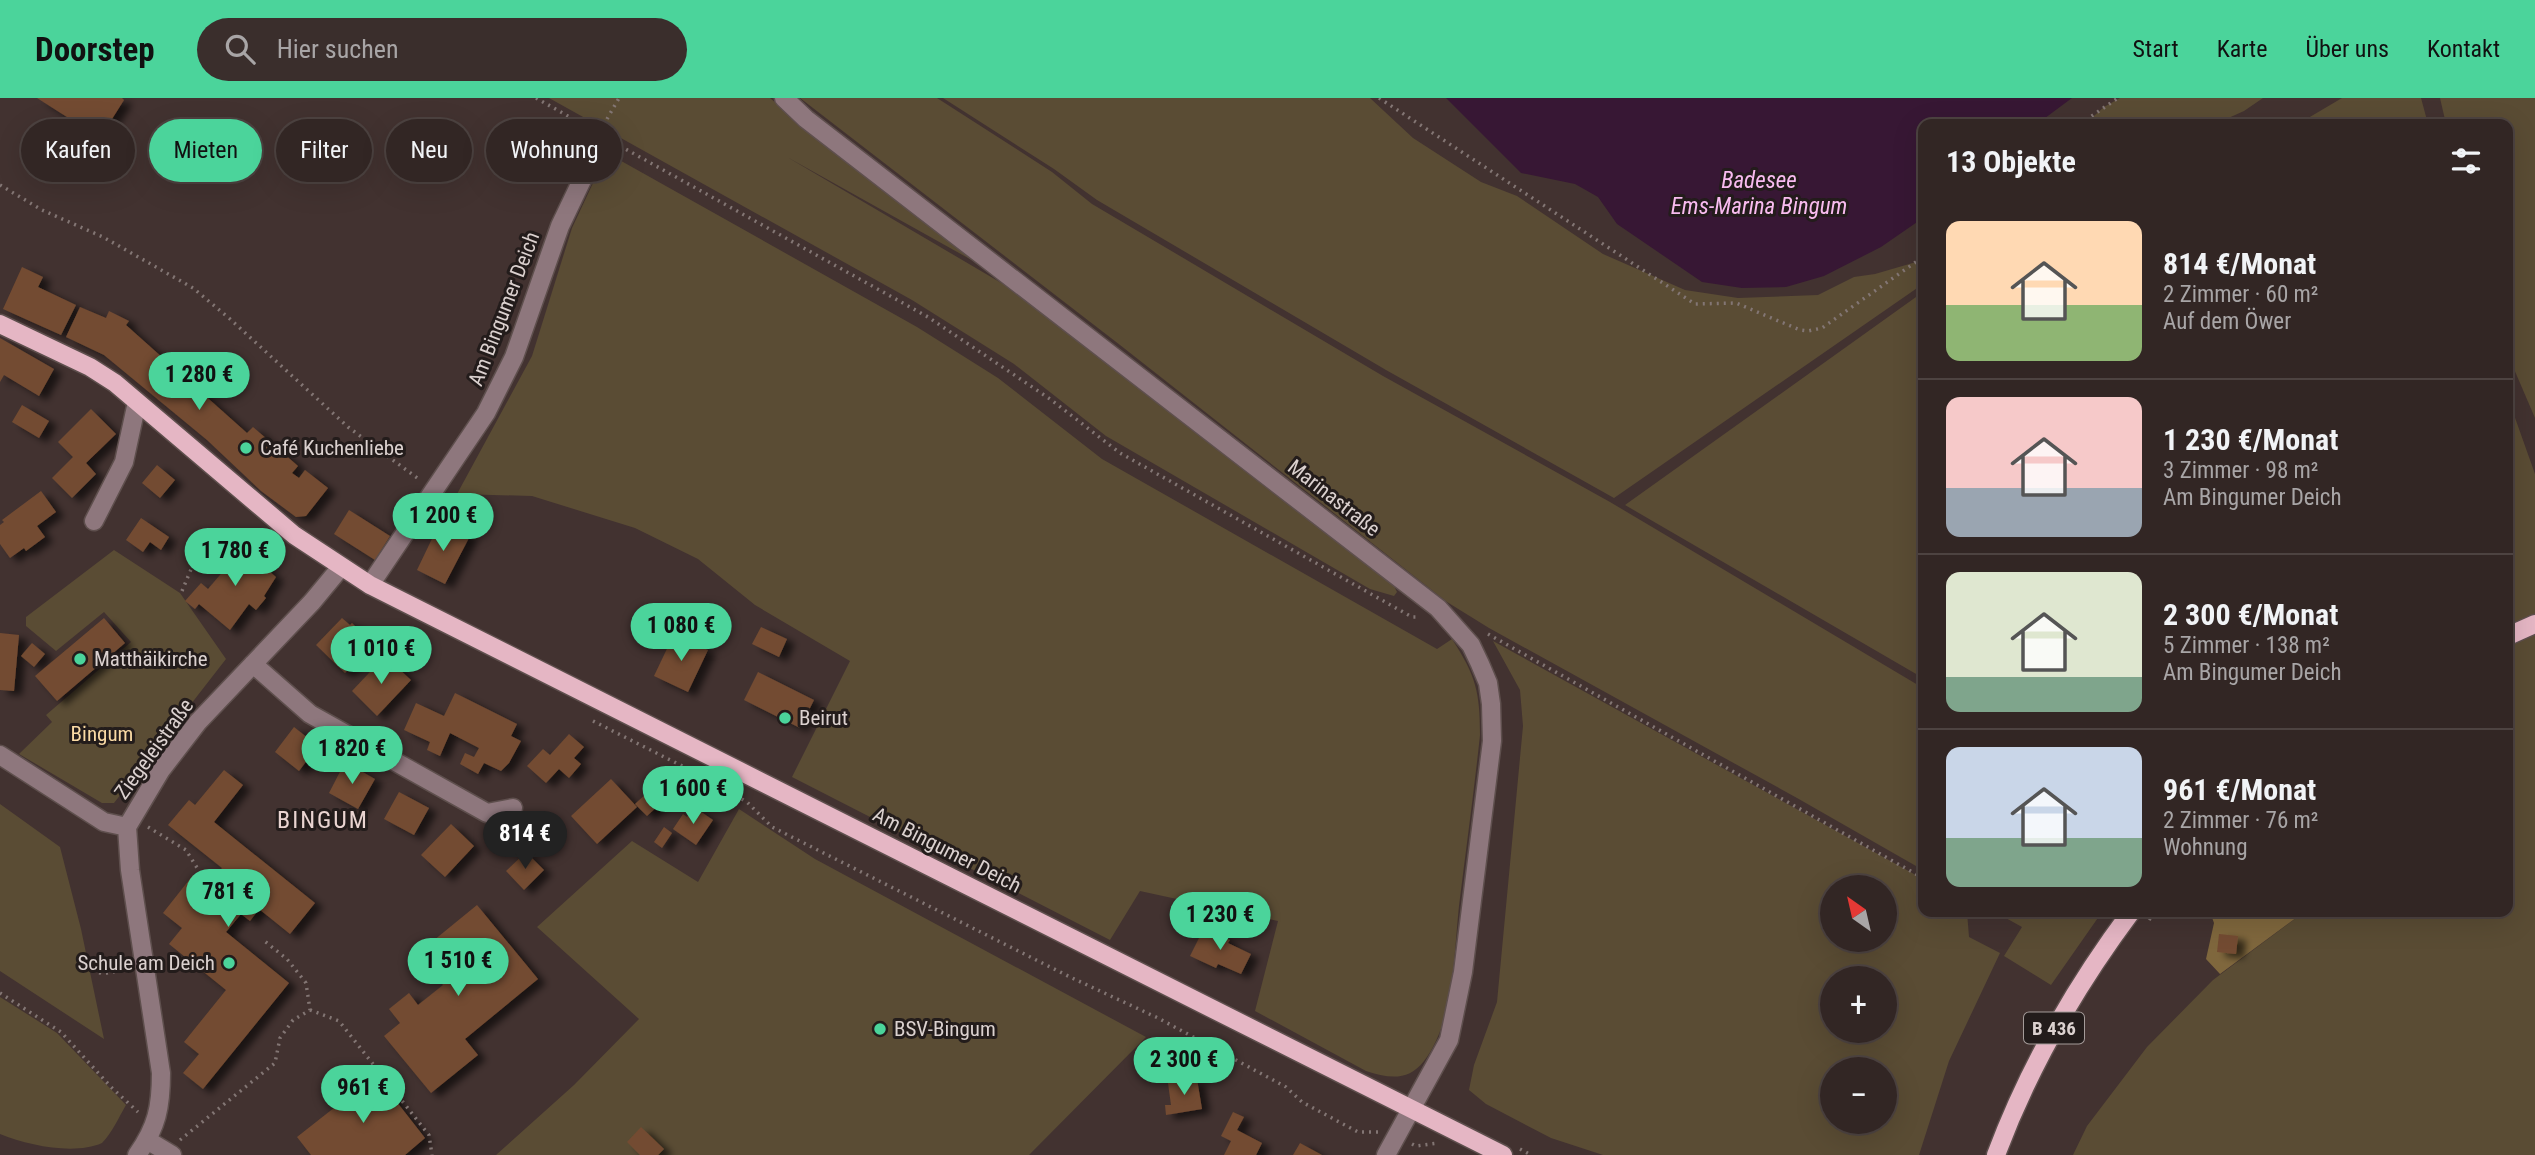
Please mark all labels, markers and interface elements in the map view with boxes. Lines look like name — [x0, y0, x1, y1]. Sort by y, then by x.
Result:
search box — [197, 18, 687, 81]
text: Doorstep — [35, 30, 155, 69]
icon: search — [221, 30, 259, 68]
text: Hier suchen — [277, 34, 399, 64]
text: Start — [2133, 35, 2179, 63]
text: Karte — [2217, 35, 2267, 63]
text: Über uns — [2305, 35, 2389, 63]
text: Kontakt — [2427, 35, 2500, 63]
chip: Kaufen — [21, 119, 135, 182]
chip: Mieten — [149, 119, 262, 182]
chip: Filter — [276, 119, 372, 182]
chip: Neu — [386, 119, 472, 182]
chip: Wohnung — [486, 119, 622, 182]
icon: filters — [2447, 142, 2485, 180]
text: 13 Objekte — [1946, 144, 2076, 179]
water label: Badesee Ems-Marina Bingum — [1671, 167, 1847, 220]
street label: Am Bingumer Deich — [464, 229, 544, 389]
text: 814 €/Monat — [2163, 246, 2316, 281]
icon: home — [2002, 249, 2086, 333]
text: 2 Zimmer · 60 m² — [2163, 281, 2318, 308]
text: Auf dem Öwer — [2163, 308, 2291, 335]
pin: 1 280 € — [134, 352, 264, 412]
text: 1 280 € — [165, 361, 233, 388]
text: 1 230 €/Monat — [2163, 422, 2338, 457]
icon: home — [2002, 425, 2086, 509]
place label: Café Kuchenliebe — [260, 436, 404, 460]
marker: Café Kuchenliebe — [238, 440, 254, 456]
street label: Marinastraße — [1283, 455, 1385, 541]
text: 3 Zimmer · 98 m² — [2163, 457, 2318, 484]
text: Am Bingumer Deich — [2163, 484, 2342, 511]
pin: 1 200 € — [378, 494, 508, 553]
text: 1 200 € — [409, 502, 477, 529]
pin: 1 780 € — [170, 528, 300, 588]
text: 1 780 € — [201, 537, 269, 564]
text: 2 300 €/Monat — [2163, 597, 2338, 632]
icon: home — [2002, 600, 2086, 684]
pin: 1 080 € — [616, 603, 746, 663]
text: 1 080 € — [647, 612, 715, 639]
pin: 1 010 € — [316, 626, 446, 686]
text: 5 Zimmer · 138 m² — [2163, 632, 2330, 659]
text: 1 010 € — [347, 635, 415, 662]
place label: Matthäikirche — [94, 647, 208, 671]
marker: Matthäikirche — [72, 651, 88, 667]
text: Am Bingumer Deich — [2163, 659, 2342, 686]
street label: Ziegeleistraße — [110, 694, 198, 804]
place label: Beirut — [799, 706, 848, 730]
marker: Beirut — [777, 710, 793, 726]
park label: Bingum — [71, 722, 133, 746]
pin: 1 820 € — [287, 726, 417, 786]
text: 1 820 € — [318, 735, 386, 762]
pin: 1 600 € — [628, 766, 758, 826]
text: 961 €/Monat — [2163, 772, 2316, 807]
text: 1 600 € — [659, 775, 727, 802]
icon: home — [2002, 775, 2086, 859]
street label: Am Bingumer Deich — [869, 802, 1025, 898]
district label: BINGUM — [277, 806, 369, 834]
text: 2 Zimmer · 76 m² — [2163, 807, 2318, 834]
pin: 814 € — [476, 812, 574, 871]
text: 814 € — [499, 820, 551, 847]
text: Wohnung — [2163, 834, 2248, 861]
pin: 781 € — [179, 870, 277, 929]
north arrow — [1820, 875, 1897, 952]
map controls — [1820, 875, 1897, 1134]
text: 781 € — [202, 878, 254, 905]
pin: 1 230 € — [1155, 892, 1285, 952]
text: 1 230 € — [1186, 901, 1254, 928]
pin: 1 510 € — [393, 939, 523, 998]
text: 1 510 € — [424, 947, 492, 974]
place label: Schule am Deich — [77, 951, 215, 975]
marker: Schule am Deich — [221, 955, 237, 971]
button: + — [1820, 966, 1897, 1043]
road number: B 436 — [2024, 1012, 2084, 1044]
place label: BSV-Bingum — [894, 1017, 996, 1041]
marker: BSV-Bingum — [872, 1021, 888, 1037]
pin: 2 300 € — [1119, 1038, 1249, 1097]
text: 2 300 € — [1150, 1046, 1218, 1073]
button: − — [1820, 1057, 1897, 1134]
pin: 961 € — [314, 1066, 412, 1125]
text: 961 € — [337, 1074, 389, 1101]

